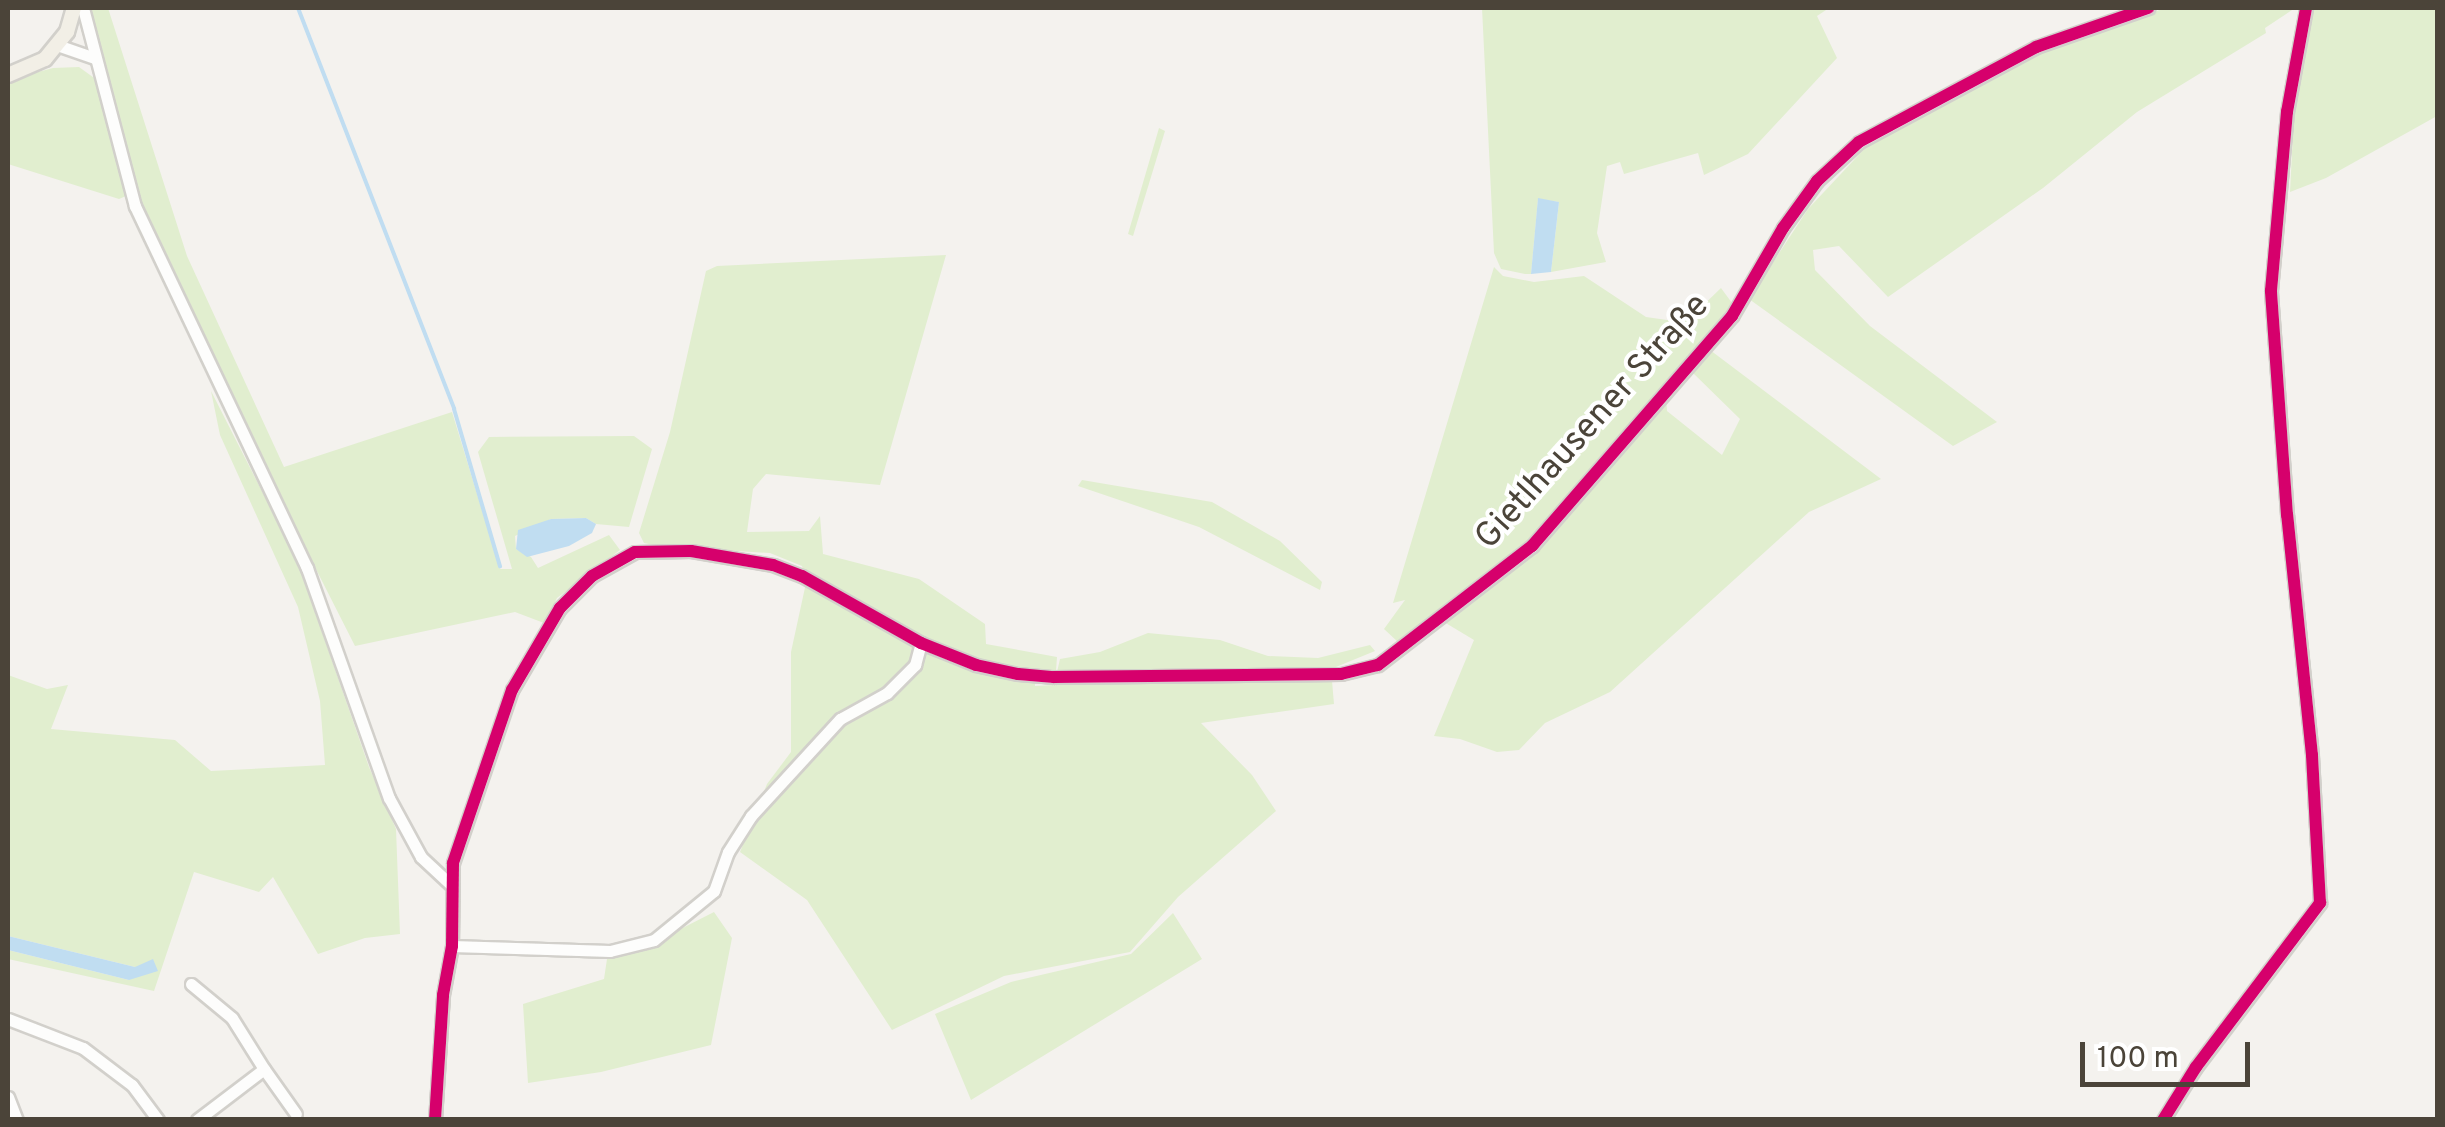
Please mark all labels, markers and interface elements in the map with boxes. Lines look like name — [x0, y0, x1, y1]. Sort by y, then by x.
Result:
street label: Gietlhausener Straße — [1467, 285, 1719, 559]
scale bar — [2085, 1022, 2255, 1084]
text: 100 m — [2097, 1041, 2179, 1078]

